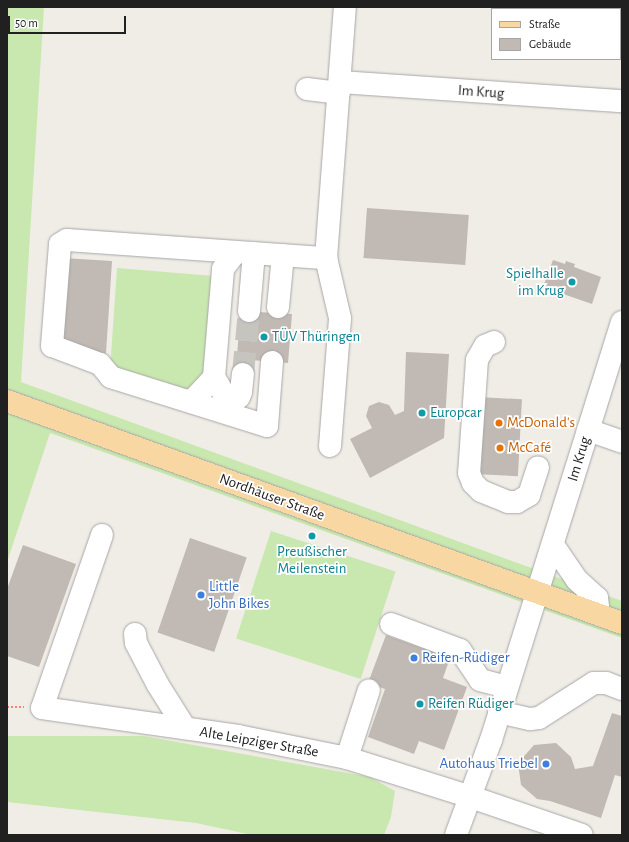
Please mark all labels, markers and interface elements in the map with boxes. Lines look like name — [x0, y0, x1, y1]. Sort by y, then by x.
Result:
scale bar — [10, 8, 128, 34]
legend — [491, 8, 621, 60]
text: 50 m — [15, 17, 38, 29]
text: Straße — [529, 18, 560, 30]
text: Gebäude — [529, 38, 571, 50]
street label: Im Krug — [457, 81, 505, 103]
place label: Spielhalle im Krug — [506, 264, 564, 299]
marker: Spielhalle im Krug — [567, 277, 577, 287]
place label: TÜV Thüringen — [272, 328, 360, 346]
marker: TÜV Thüringen — [259, 332, 269, 342]
place label: Europcar — [430, 404, 482, 422]
marker: Europcar — [417, 408, 427, 418]
place label: McDonald's — [507, 414, 575, 432]
marker: McDonald's — [494, 418, 504, 428]
street label: Im Krug — [564, 434, 594, 484]
place label: McCafé — [508, 439, 551, 457]
marker: McCafé — [495, 443, 505, 453]
street label: Nordhäuser Straße — [217, 470, 327, 524]
marker: Preußischer Meilenstein — [307, 531, 317, 541]
place label: Preußischer Meilenstein — [277, 542, 347, 577]
place label: Little John Bikes — [209, 577, 269, 612]
marker: Little John Bikes — [196, 590, 206, 600]
place label: Reifen-Rüdiger — [422, 649, 510, 667]
marker: Reifen-Rüdiger — [409, 653, 419, 663]
place label: Reifen Rüdiger — [428, 695, 514, 713]
marker: Reifen Rüdiger — [415, 699, 425, 709]
street label: Alte Leipziger Straße — [198, 723, 320, 761]
place label: Autohaus Triebel — [440, 755, 538, 773]
marker: Autohaus Triebel — [541, 759, 551, 769]

